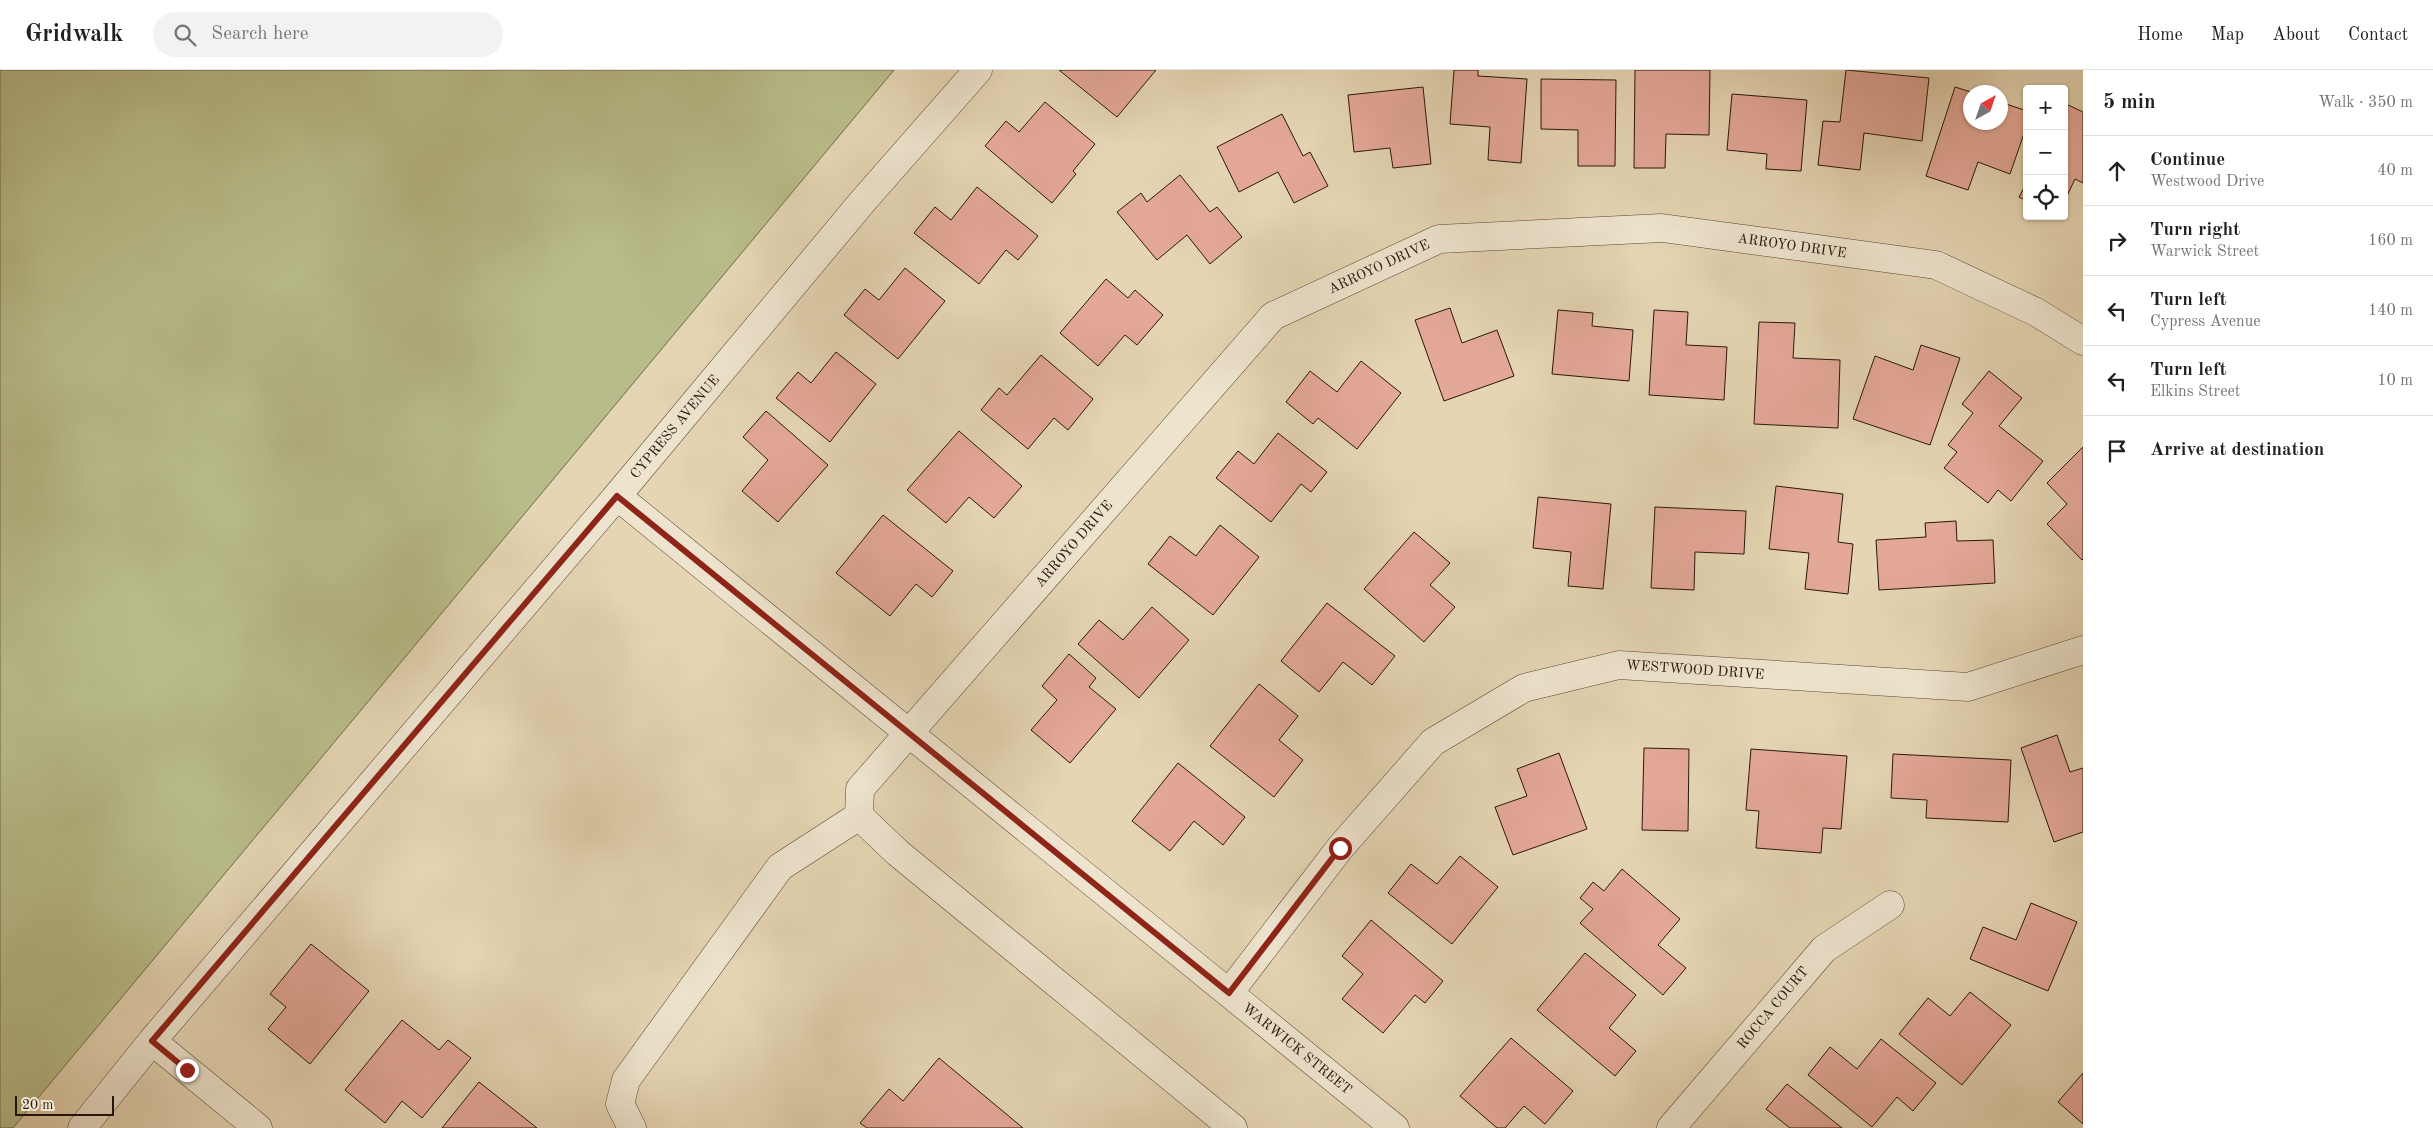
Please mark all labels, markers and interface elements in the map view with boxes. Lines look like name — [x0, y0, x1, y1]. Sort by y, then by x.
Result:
search box — [153, 12, 503, 57]
icon: search — [171, 21, 199, 49]
text: Gridwalk — [25, 23, 123, 47]
text: Search here — [211, 25, 309, 44]
text: Home — [2137, 26, 2183, 44]
text: Map — [2211, 26, 2244, 44]
text: About — [2272, 26, 2320, 44]
text: Contact — [2348, 26, 2408, 44]
north arrow — [1963, 85, 2008, 130]
map controls — [2023, 85, 2068, 220]
button: + — [2023, 85, 2068, 130]
text: 5 min — [2103, 92, 2156, 113]
text: Walk · 350 m — [2318, 95, 2413, 111]
button: − — [2023, 130, 2068, 175]
text: Continue — [2150, 151, 2225, 170]
icon: ahead — [2103, 157, 2131, 185]
text: 40 m — [2377, 163, 2413, 179]
text: Westwood Drive — [2150, 174, 2264, 190]
button: locate — [2023, 175, 2068, 220]
text: Turn right — [2150, 221, 2240, 240]
icon: right — [2103, 227, 2131, 255]
street label: ARROYO DRIVE — [1737, 231, 1847, 261]
text: 160 m — [2368, 233, 2413, 249]
street label: ARROYO DRIVE — [1326, 237, 1432, 297]
text: Warwick Street — [2150, 244, 2259, 260]
text: Turn left — [2150, 291, 2227, 310]
icon: left — [2103, 297, 2131, 325]
text: 140 m — [2368, 303, 2413, 319]
text: Cypress Avenue — [2150, 314, 2261, 330]
text: Turn left — [2150, 361, 2227, 380]
icon: left — [2103, 367, 2131, 395]
street label: CYPRESS AVENUE — [628, 373, 722, 481]
text: 10 m — [2377, 373, 2413, 389]
text: Elkins Street — [2150, 384, 2240, 400]
icon: arrive — [2103, 437, 2131, 465]
text: Arrive at destination — [2150, 441, 2324, 460]
street label: ARROYO DRIVE — [1033, 498, 1115, 590]
street label: WESTWOOD DRIVE — [1625, 658, 1765, 682]
route start — [1329, 837, 1352, 860]
street label: ROCCA COURT — [1735, 964, 1811, 1052]
street label: WARWICK STREET — [1240, 1001, 1354, 1097]
route end — [176, 1059, 199, 1082]
scale bar — [15, 1093, 114, 1116]
text: 20 m — [22, 1098, 53, 1112]

